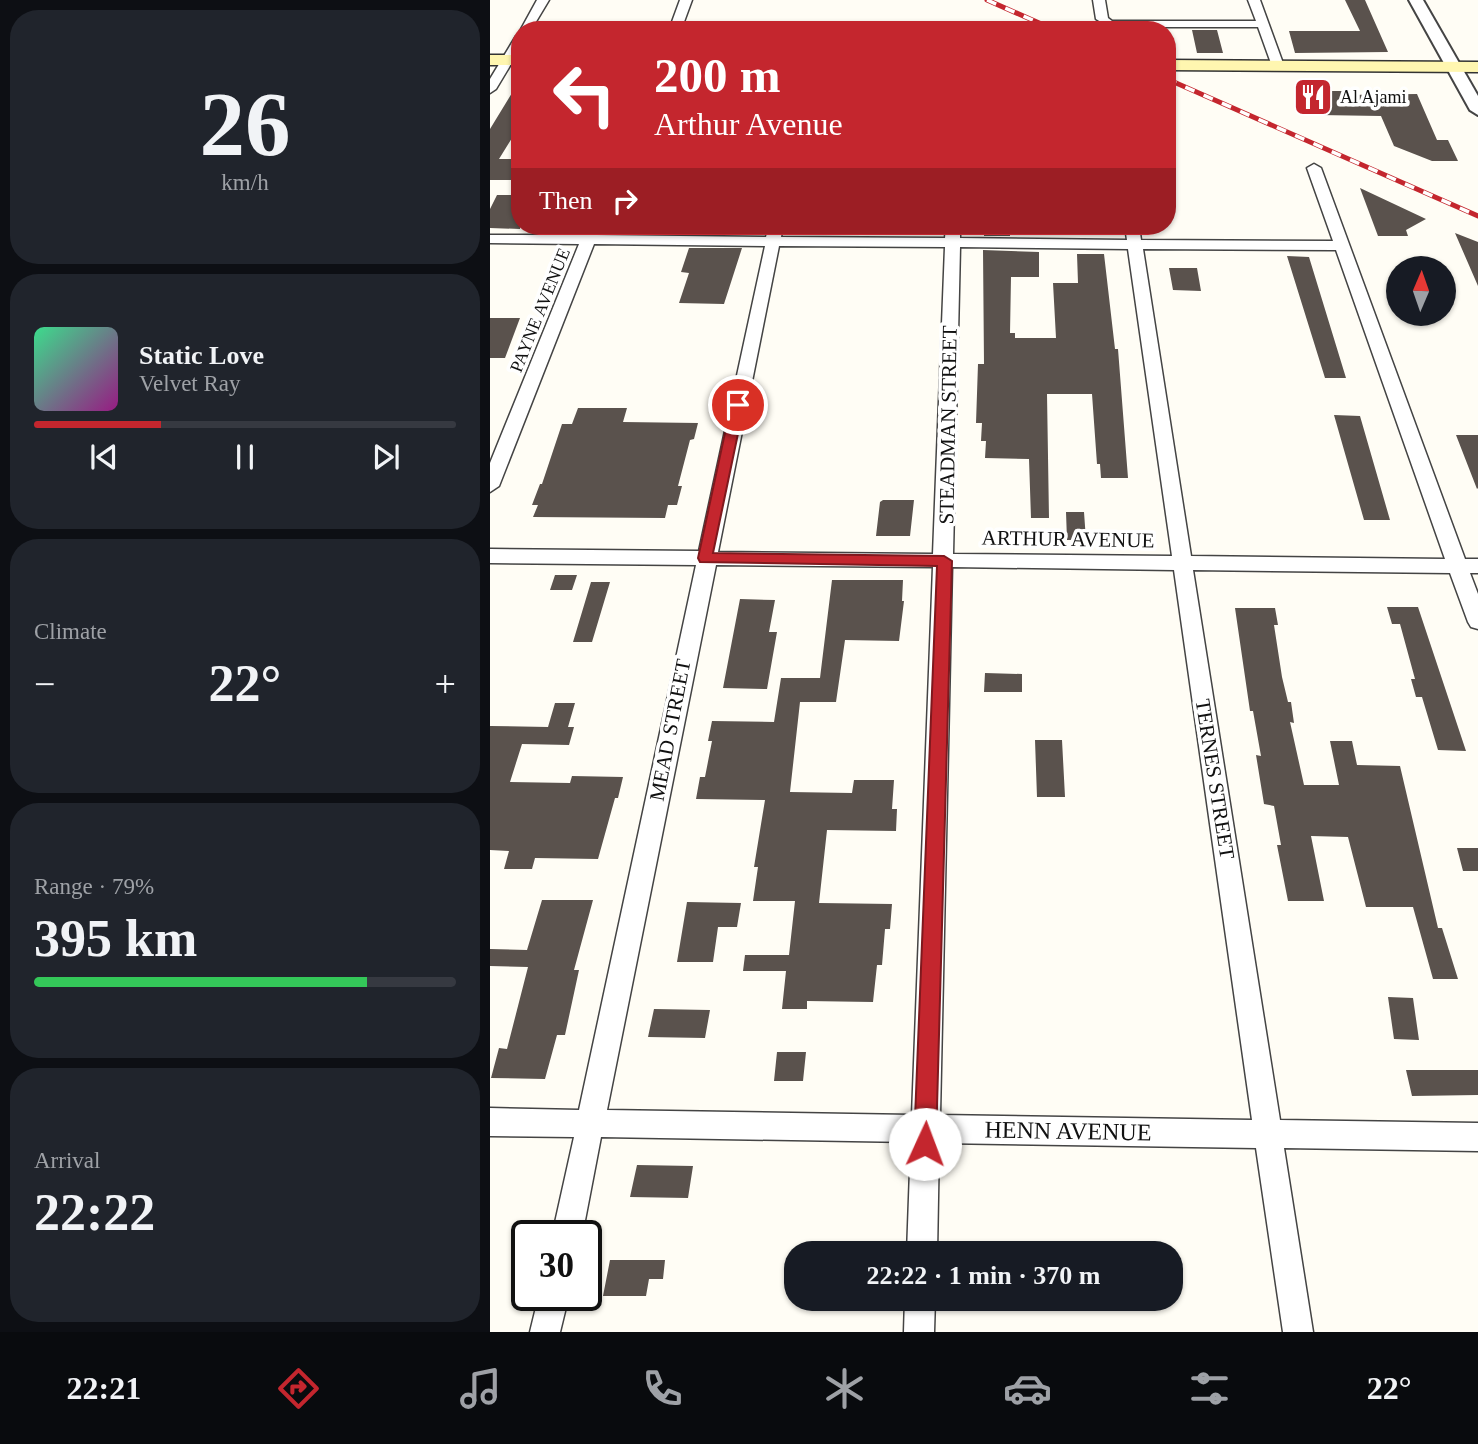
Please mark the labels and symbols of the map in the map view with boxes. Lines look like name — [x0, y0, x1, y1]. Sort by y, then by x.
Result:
restaurant icon: Al Ajami — [1292, 76, 1334, 118]
place label: Al Ajami — [1340, 87, 1407, 107]
street label: PAYNE AVENUE — [506, 245, 574, 375]
north arrow — [1386, 256, 1456, 326]
street label: STEADMAN STREET — [934, 325, 962, 525]
pin — [708, 375, 768, 435]
street label: ARTHUR AVENUE — [981, 525, 1155, 553]
street label: MEAD STREET — [644, 657, 696, 803]
street label: TERNES STREET — [1191, 697, 1240, 861]
position arrow — [888, 1107, 962, 1181]
street label: HENN AVENUE — [984, 1117, 1152, 1145]
speed limit sign: 30 — [511, 1220, 602, 1311]

